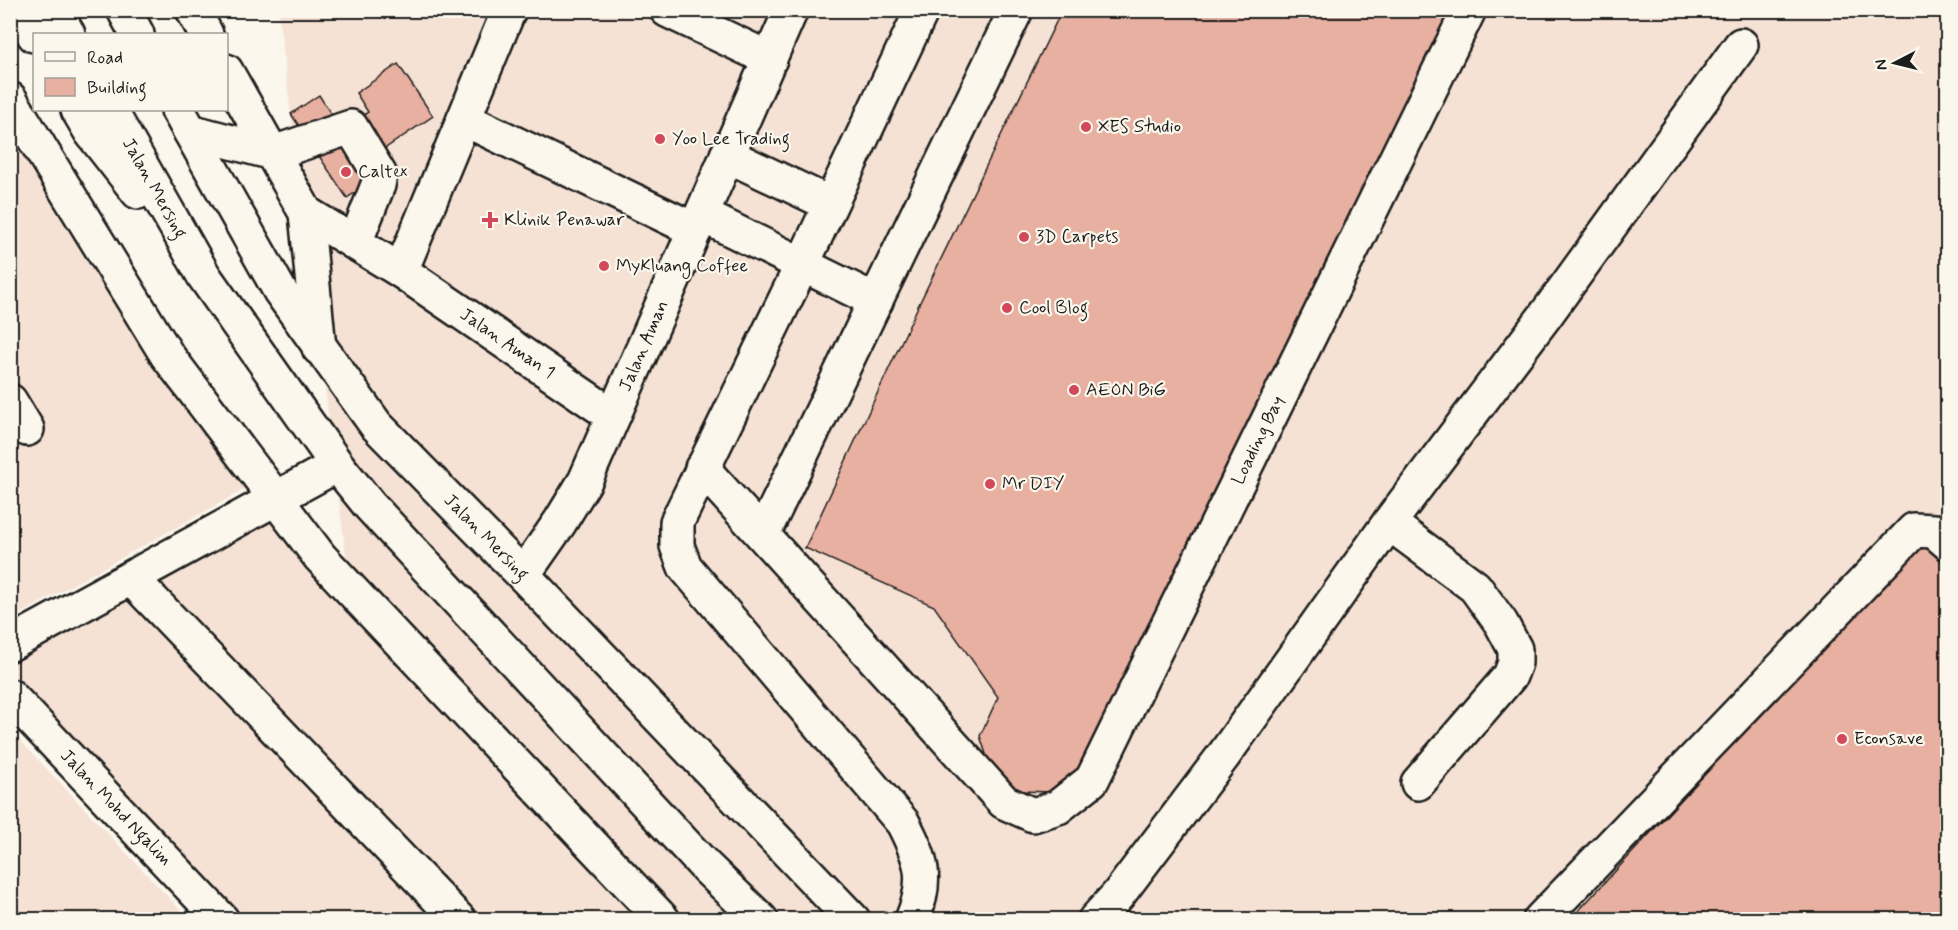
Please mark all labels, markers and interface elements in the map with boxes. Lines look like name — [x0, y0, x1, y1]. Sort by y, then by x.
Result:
legend — [33, 33, 228, 111]
north arrow — [1865, 33, 1925, 93]
text: Road — [87, 46, 123, 70]
text: N — [1871, 58, 1893, 71]
text: Building — [87, 76, 147, 102]
place label: XES Studio — [1098, 115, 1181, 139]
marker: XES Studio — [1079, 120, 1093, 134]
place label: Yoo Lee Trading — [672, 127, 790, 153]
marker: Yoo Lee Trading — [653, 132, 667, 146]
street label: Jalan Mersing — [116, 134, 192, 244]
place label: Caltex — [358, 160, 408, 184]
marker: Caltex — [339, 165, 353, 179]
place label: Klinik Penawar — [504, 208, 625, 232]
marker: Klinik Penawar — [481, 211, 499, 229]
place label: 3D Carpets — [1036, 225, 1118, 249]
marker: 3D Carpets — [1017, 230, 1031, 244]
place label: MyKluang Coffee — [616, 254, 748, 279]
marker: MyKluang Coffee — [597, 259, 611, 273]
place label: Cool Blog — [1019, 296, 1088, 322]
street label: Jalan Aman — [614, 297, 675, 395]
marker: Cool Blog — [1000, 301, 1014, 315]
street label: Jalan Aman 1 — [455, 303, 559, 385]
place label: AEON BiG — [1086, 378, 1166, 402]
marker: AEON BiG — [1067, 383, 1081, 397]
street label: Loading Bay — [1226, 392, 1290, 489]
place label: Mr DIY — [1002, 472, 1065, 496]
marker: Mr DIY — [983, 477, 997, 491]
street label: Jalan Mersing — [438, 489, 534, 587]
place label: Econsave — [1854, 727, 1924, 751]
marker: Econsave — [1835, 732, 1849, 746]
street label: Jalan Mohd Ngalim — [55, 744, 177, 871]

